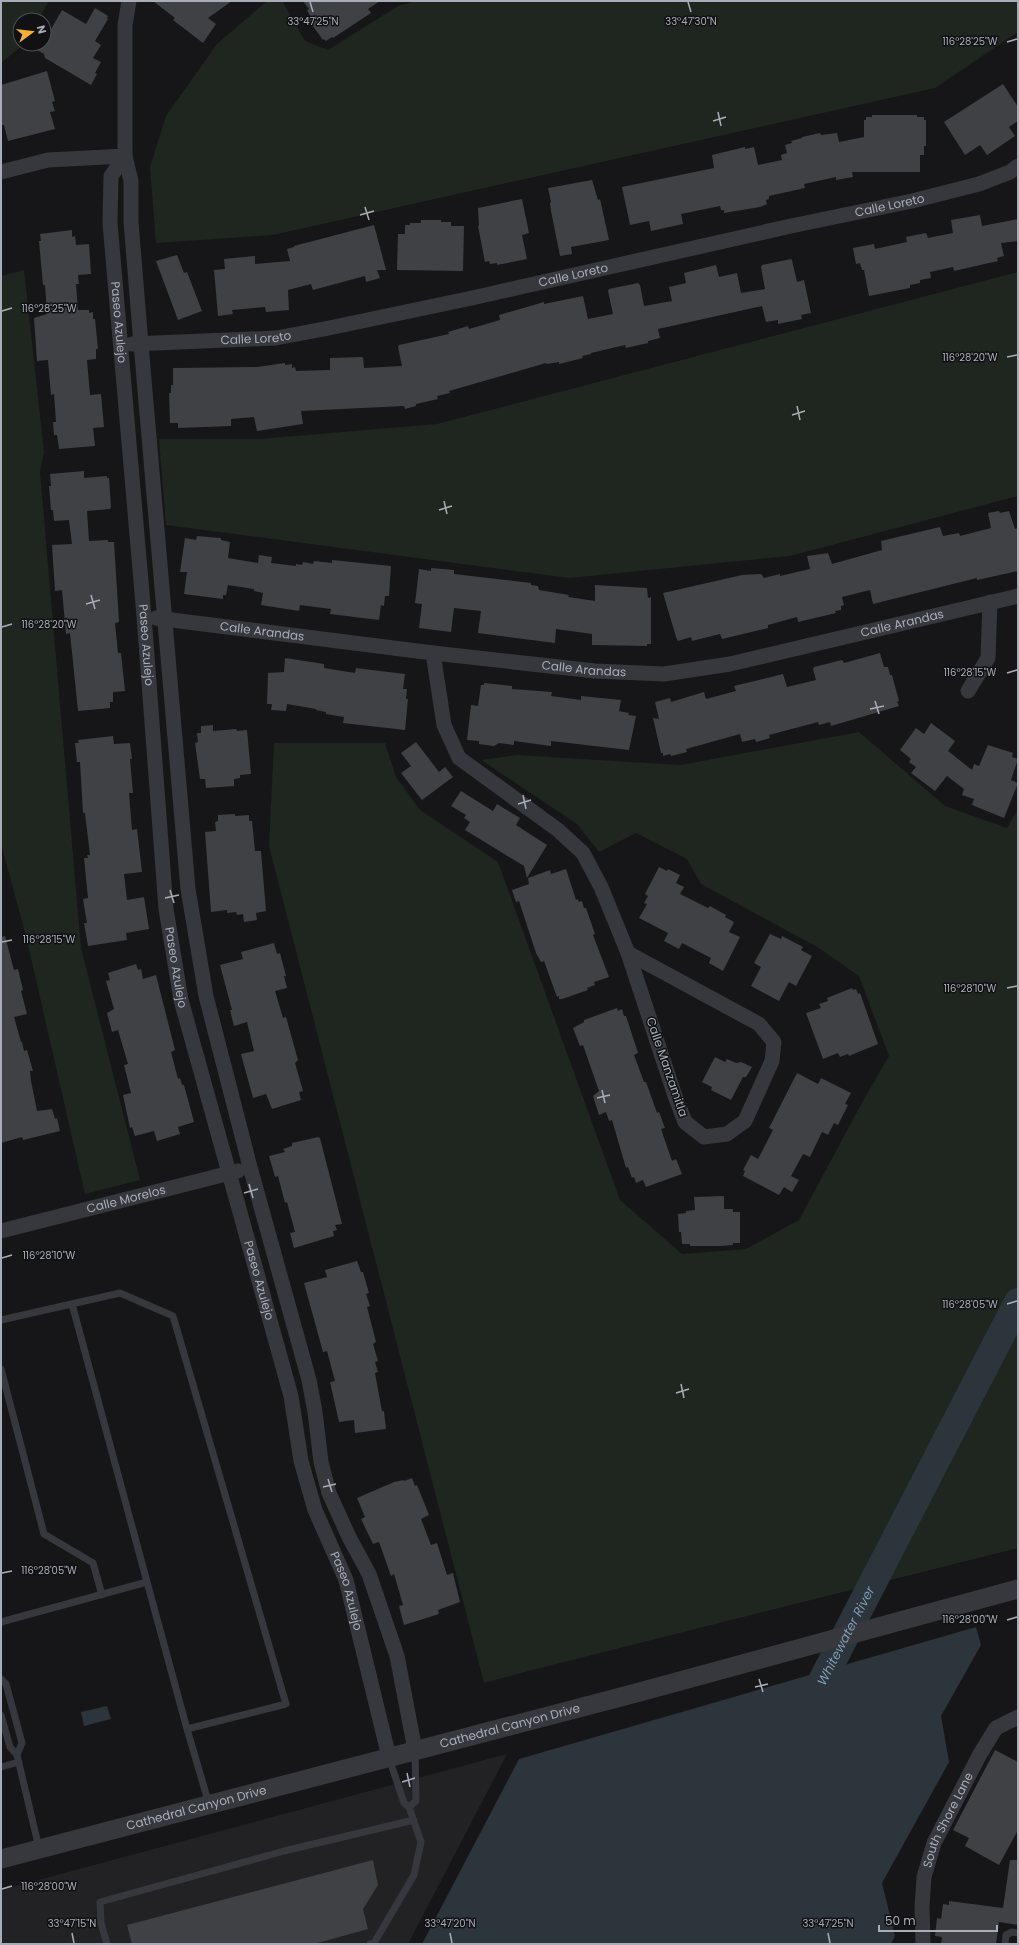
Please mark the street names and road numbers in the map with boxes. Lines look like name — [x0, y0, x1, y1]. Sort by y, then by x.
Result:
street label: Calle Loreto — [853, 189, 927, 221]
street label: Calle Loreto — [537, 258, 610, 291]
street label: Paseo Azulejo — [107, 281, 131, 364]
street label: Calle Loreto — [220, 326, 293, 348]
street label: Paseo Azulejo — [135, 603, 158, 687]
street label: Calle Arandas — [859, 605, 945, 641]
street label: Calle Arandas — [219, 617, 305, 645]
street label: Calle Arandas — [541, 656, 627, 680]
street label: Paseo Azulejo — [161, 926, 192, 1010]
street label: Calle Manzamitla — [642, 1015, 693, 1119]
street label: Calle Morelos — [85, 1181, 167, 1217]
street label: Paseo Azulejo — [240, 1239, 279, 1322]
street label: Paseo Azulejo — [326, 1549, 367, 1633]
street label: Cathedral Canyon Drive — [438, 1699, 582, 1752]
street label: South Shore Lane — [918, 1769, 977, 1870]
street label: Cathedral Canyon Drive — [124, 1781, 268, 1834]

